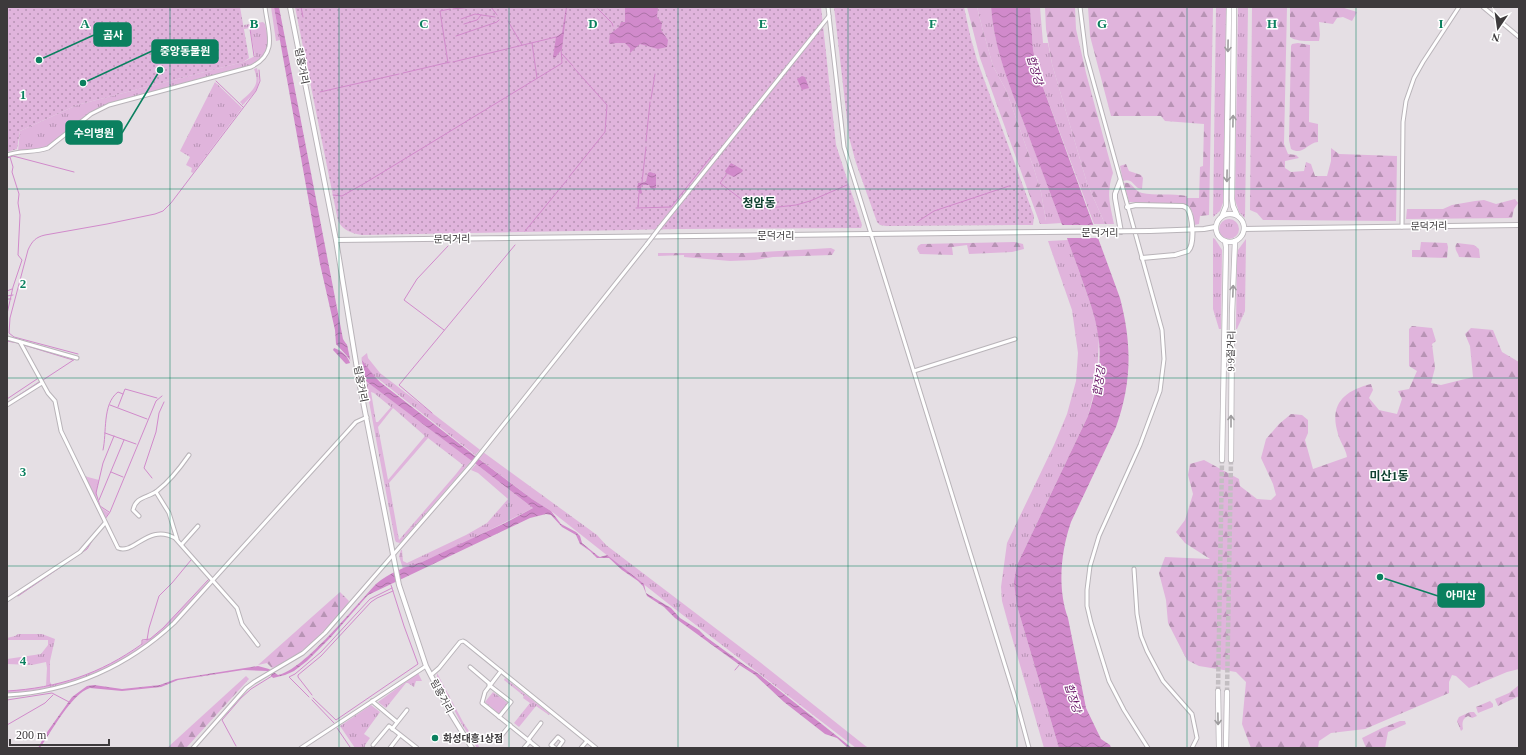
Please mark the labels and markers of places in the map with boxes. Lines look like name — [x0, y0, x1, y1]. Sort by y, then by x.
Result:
callout: 곰사 — [94, 23, 131, 46]
callout: 중앙동물원 — [152, 40, 218, 63]
callout: 수의병원 — [66, 121, 122, 144]
callout: 아미산 — [1438, 584, 1484, 607]
marker: 화성대흥1상점 — [430, 733, 440, 743]
place label: 화성대흥1상점 — [443, 733, 503, 744]

